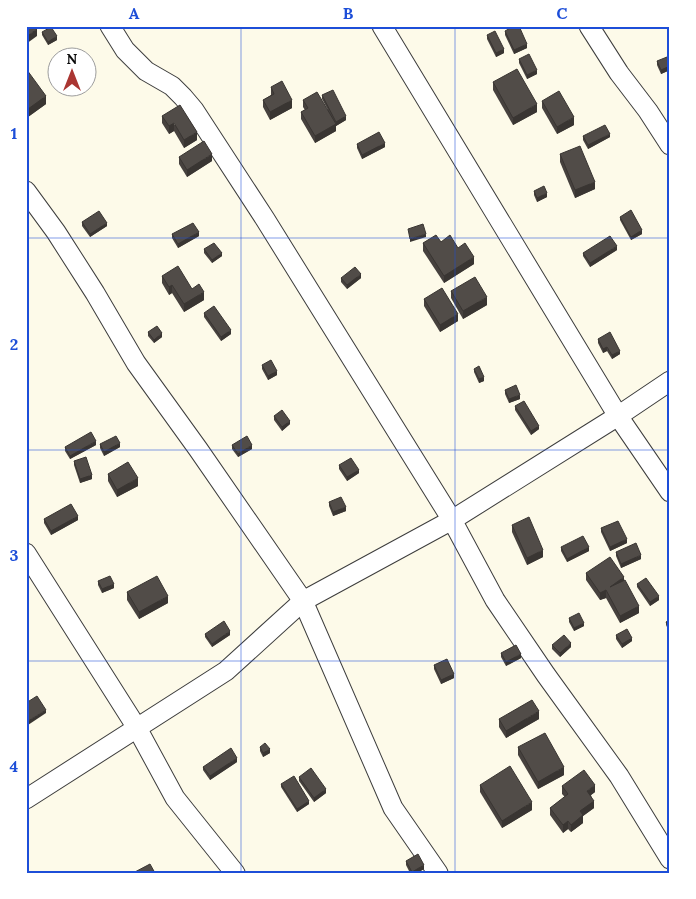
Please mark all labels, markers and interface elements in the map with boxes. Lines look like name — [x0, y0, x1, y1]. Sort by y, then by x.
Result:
text: A — [129, 3, 140, 23]
text: B — [343, 3, 354, 23]
text: C — [556, 3, 568, 23]
north arrow — [48, 48, 98, 98]
text: N — [67, 50, 78, 68]
text: 1 — [11, 123, 17, 143]
text: 2 — [10, 334, 18, 354]
text: 3 — [10, 545, 19, 565]
text: 4 — [10, 756, 19, 776]

